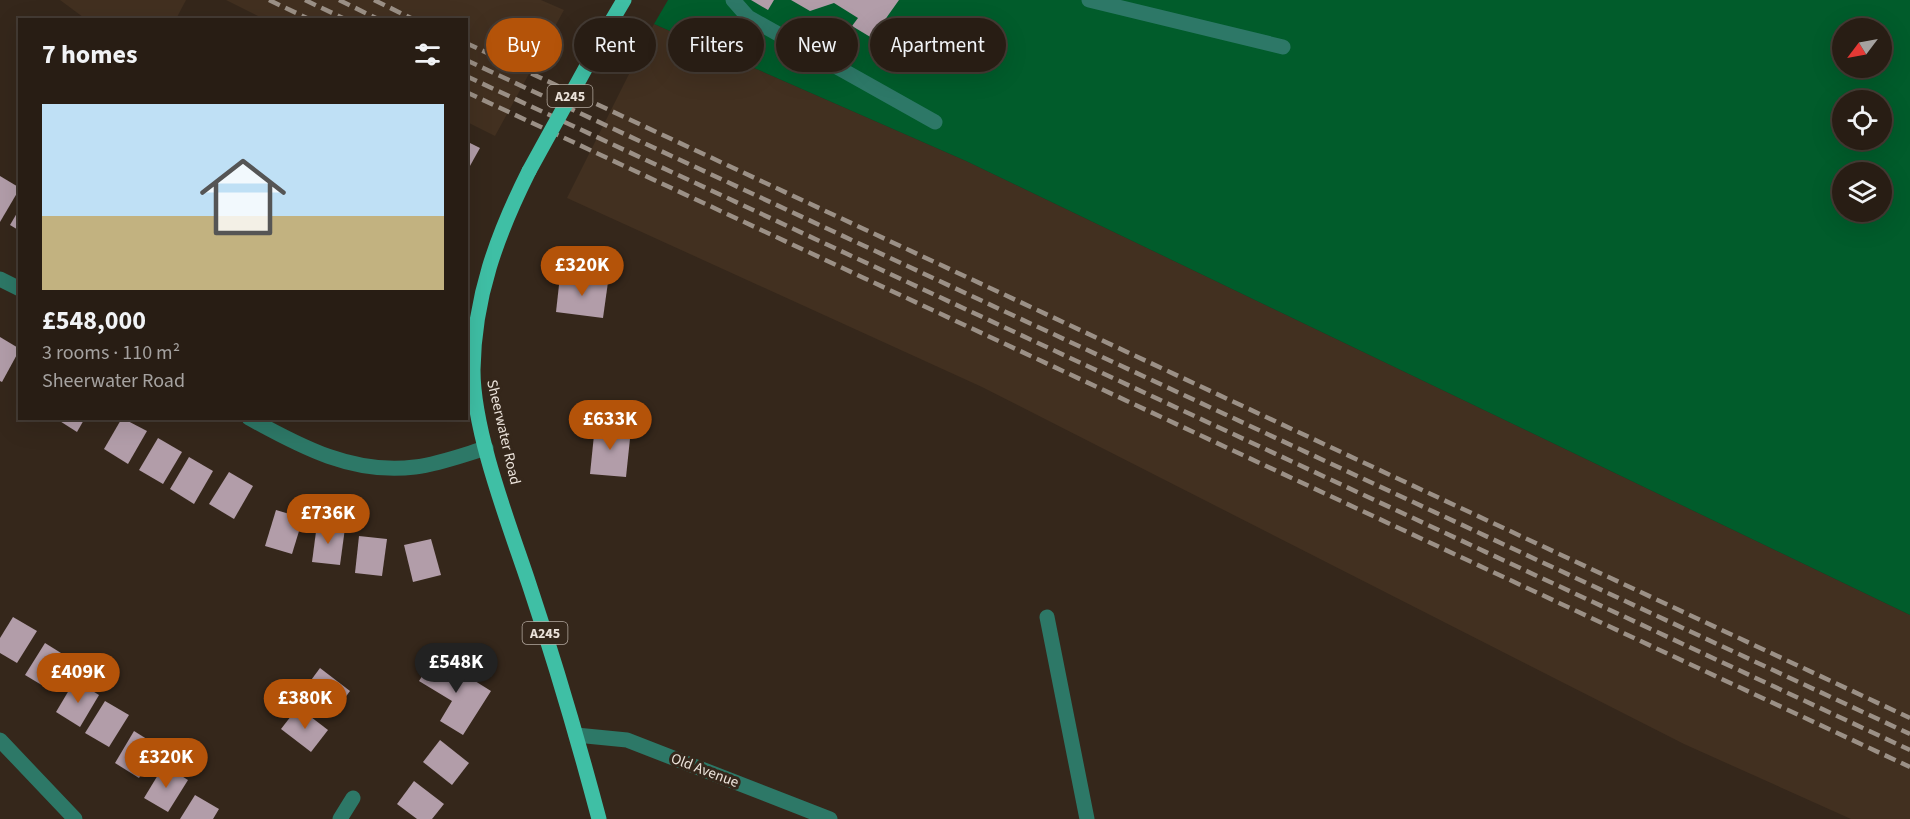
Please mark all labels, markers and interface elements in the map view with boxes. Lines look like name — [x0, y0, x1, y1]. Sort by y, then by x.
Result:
chip: Buy — [486, 18, 562, 72]
chip: Rent — [574, 18, 656, 72]
chip: Filters — [668, 18, 764, 72]
chip: New — [776, 18, 858, 72]
chip: Apartment — [870, 18, 1006, 72]
north arrow — [1832, 18, 1892, 78]
map controls — [1832, 18, 1892, 222]
text: 7 homes — [42, 36, 137, 73]
icon: filters — [411, 38, 444, 71]
road number: A245 — [548, 85, 592, 107]
button: locate — [1832, 90, 1892, 150]
icon: home — [189, 143, 297, 251]
button: layers — [1832, 162, 1892, 222]
pin: £320K — [540, 246, 624, 297]
text: £320K — [555, 251, 609, 279]
text: £548,000 — [42, 302, 146, 339]
text: 3 rooms · 110 m² — [42, 339, 180, 367]
text: Sheerwater Road — [42, 367, 185, 395]
street label: Sheerwater Road — [481, 378, 526, 487]
pin: £633K — [568, 400, 652, 451]
text: £633K — [583, 405, 637, 433]
pin: £736K — [286, 494, 370, 545]
text: £736K — [301, 499, 355, 527]
road number: A245 — [522, 622, 568, 644]
pin: £548K — [414, 643, 498, 694]
text: £548K — [429, 648, 483, 676]
pin: £409K — [36, 653, 120, 704]
text: £409K — [51, 658, 105, 686]
pin: £380K — [263, 679, 347, 730]
text: £380K — [278, 684, 332, 712]
pin: £320K — [124, 738, 208, 789]
text: £320K — [139, 743, 193, 771]
street label: Old Avenue — [668, 748, 742, 793]

